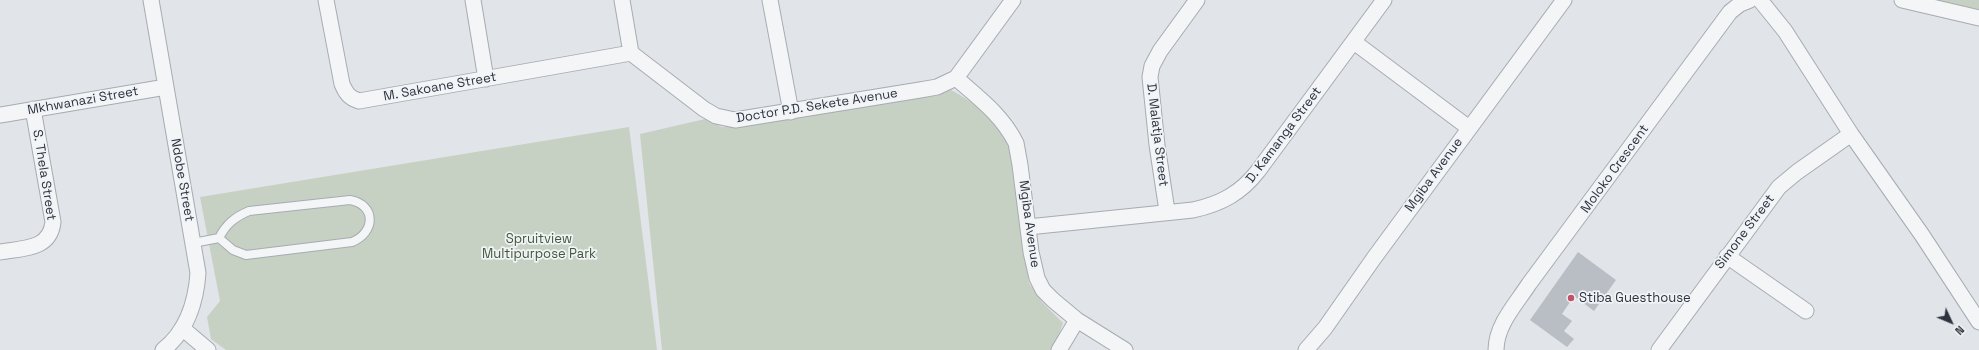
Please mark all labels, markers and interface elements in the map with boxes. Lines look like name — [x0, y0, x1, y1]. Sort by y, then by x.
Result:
street label: M. Sakoane Street — [382, 69, 498, 105]
street label: D. Malatja Street — [1143, 83, 1171, 187]
street label: Mkhwanazi Street — [26, 84, 140, 118]
street label: D. Kamanga Street — [1243, 84, 1325, 186]
street label: Doctor P.D. Sekete Avenue — [735, 86, 899, 126]
street label: Moloko Crescent — [1578, 122, 1652, 216]
street label: S. Thela Street — [29, 129, 59, 221]
street label: Mgiba Avenue — [1402, 135, 1466, 215]
street label: Ndobe Street — [167, 137, 197, 223]
street label: Mgiba Avenue — [1015, 179, 1043, 269]
street label: Simone Street — [1712, 192, 1778, 272]
park label: Spruitview Multipurpose Park — [482, 231, 596, 262]
place label: Stiba Guesthouse — [1579, 290, 1691, 306]
marker: Stiba Guesthouse — [1566, 293, 1576, 303]
north arrow — [1931, 302, 1971, 342]
text: N — [1952, 323, 1967, 338]

